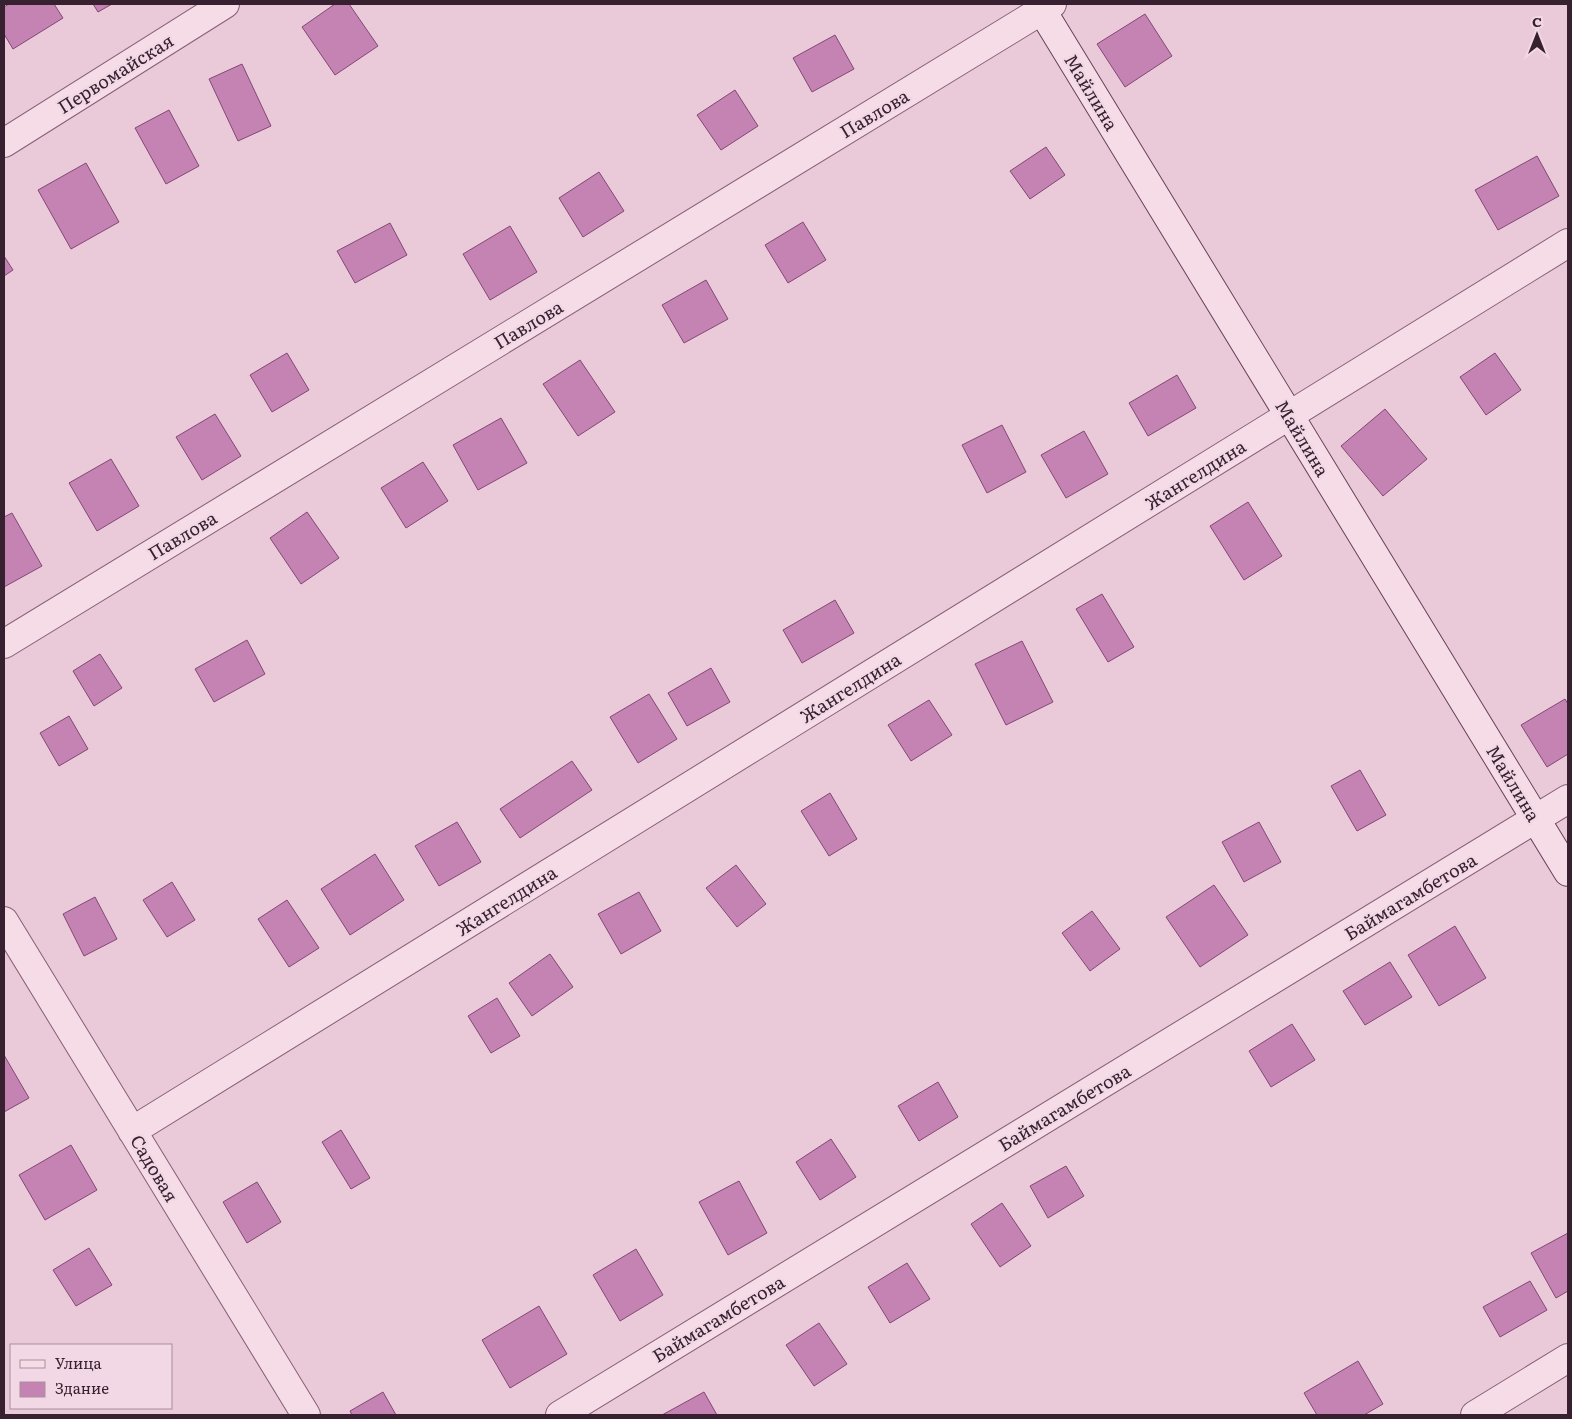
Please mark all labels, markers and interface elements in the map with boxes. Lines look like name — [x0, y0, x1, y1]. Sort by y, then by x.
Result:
north arrow — [1512, 10, 1562, 60]
text: С — [1532, 11, 1542, 31]
street label: Первомайская — [52, 27, 178, 119]
street label: Майлина — [1058, 48, 1126, 136]
street label: Павлова — [834, 82, 914, 144]
street label: Павлова — [488, 293, 568, 355]
street label: Майлина — [1269, 394, 1337, 482]
street label: Жангелдина — [1139, 432, 1251, 516]
street label: Павлова — [142, 504, 222, 566]
street label: Жангелдина — [794, 645, 906, 729]
street label: Майлина — [1480, 739, 1548, 827]
street label: Баймагамбетова — [1339, 846, 1482, 946]
street label: Жангелдина — [450, 858, 562, 942]
street label: Баймагамбетова — [993, 1057, 1136, 1157]
street label: Садовая — [124, 1129, 186, 1207]
street label: Баймагамбетова — [647, 1268, 790, 1368]
legend — [10, 1344, 172, 1409]
text: Улица — [55, 1351, 103, 1374]
text: Здание — [55, 1376, 109, 1399]

